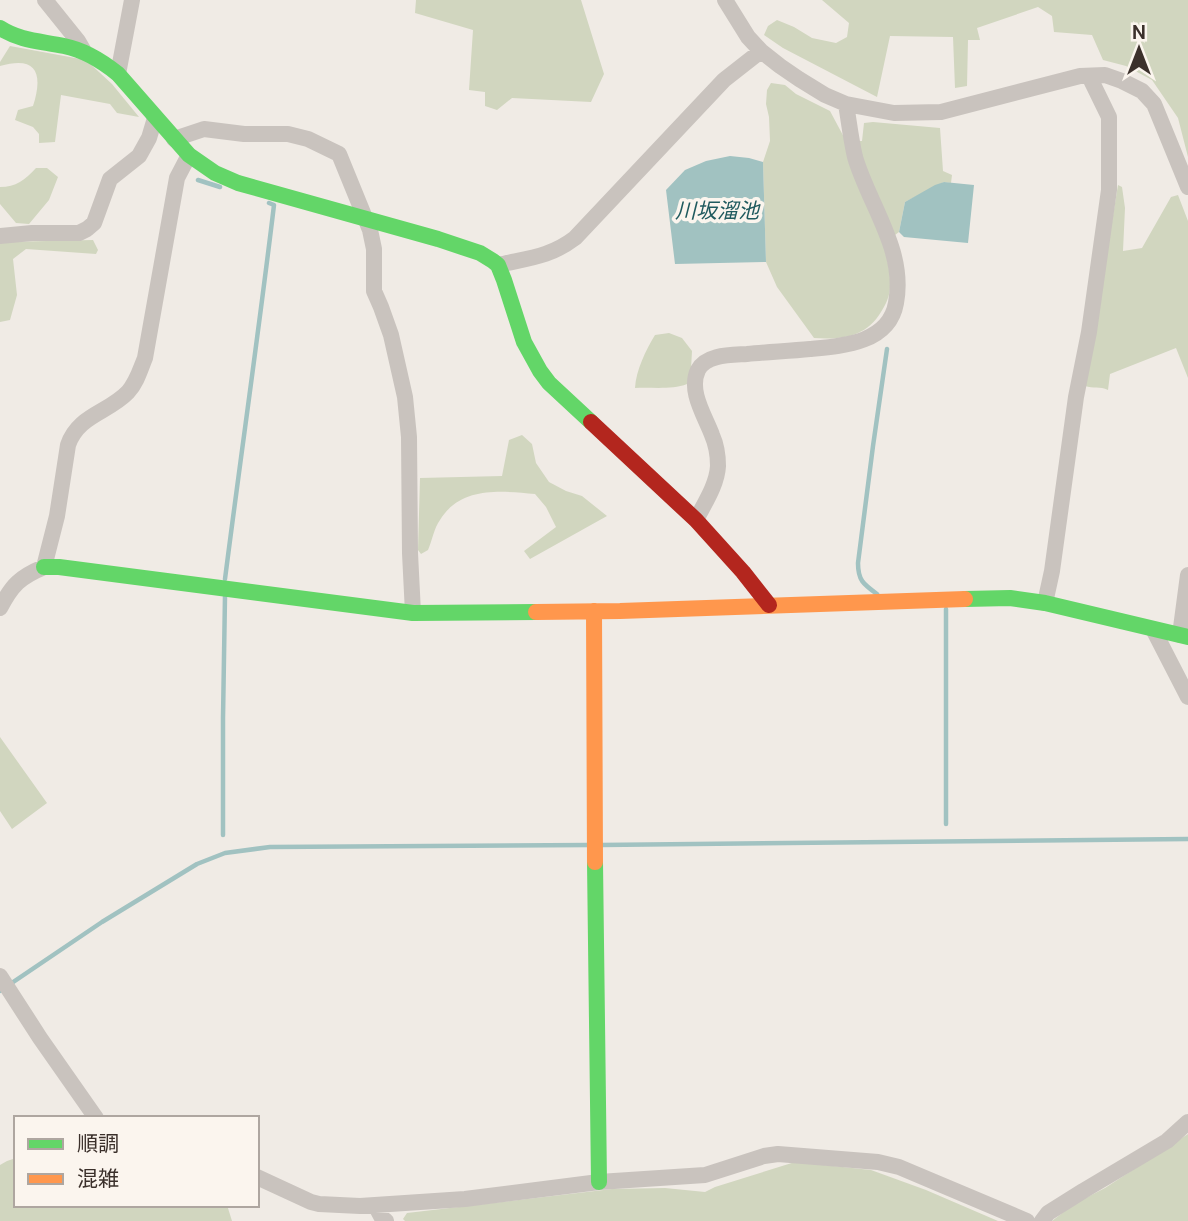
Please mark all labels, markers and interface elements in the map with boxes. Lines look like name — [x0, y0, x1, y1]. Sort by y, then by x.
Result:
north arrow — [1104, 14, 1174, 84]
text: N — [1132, 20, 1146, 45]
water label: 川坂溜池 — [675, 197, 761, 225]
legend — [14, 1116, 259, 1207]
text: 順調 — [77, 1130, 119, 1158]
text: 混雑 — [77, 1165, 119, 1193]

